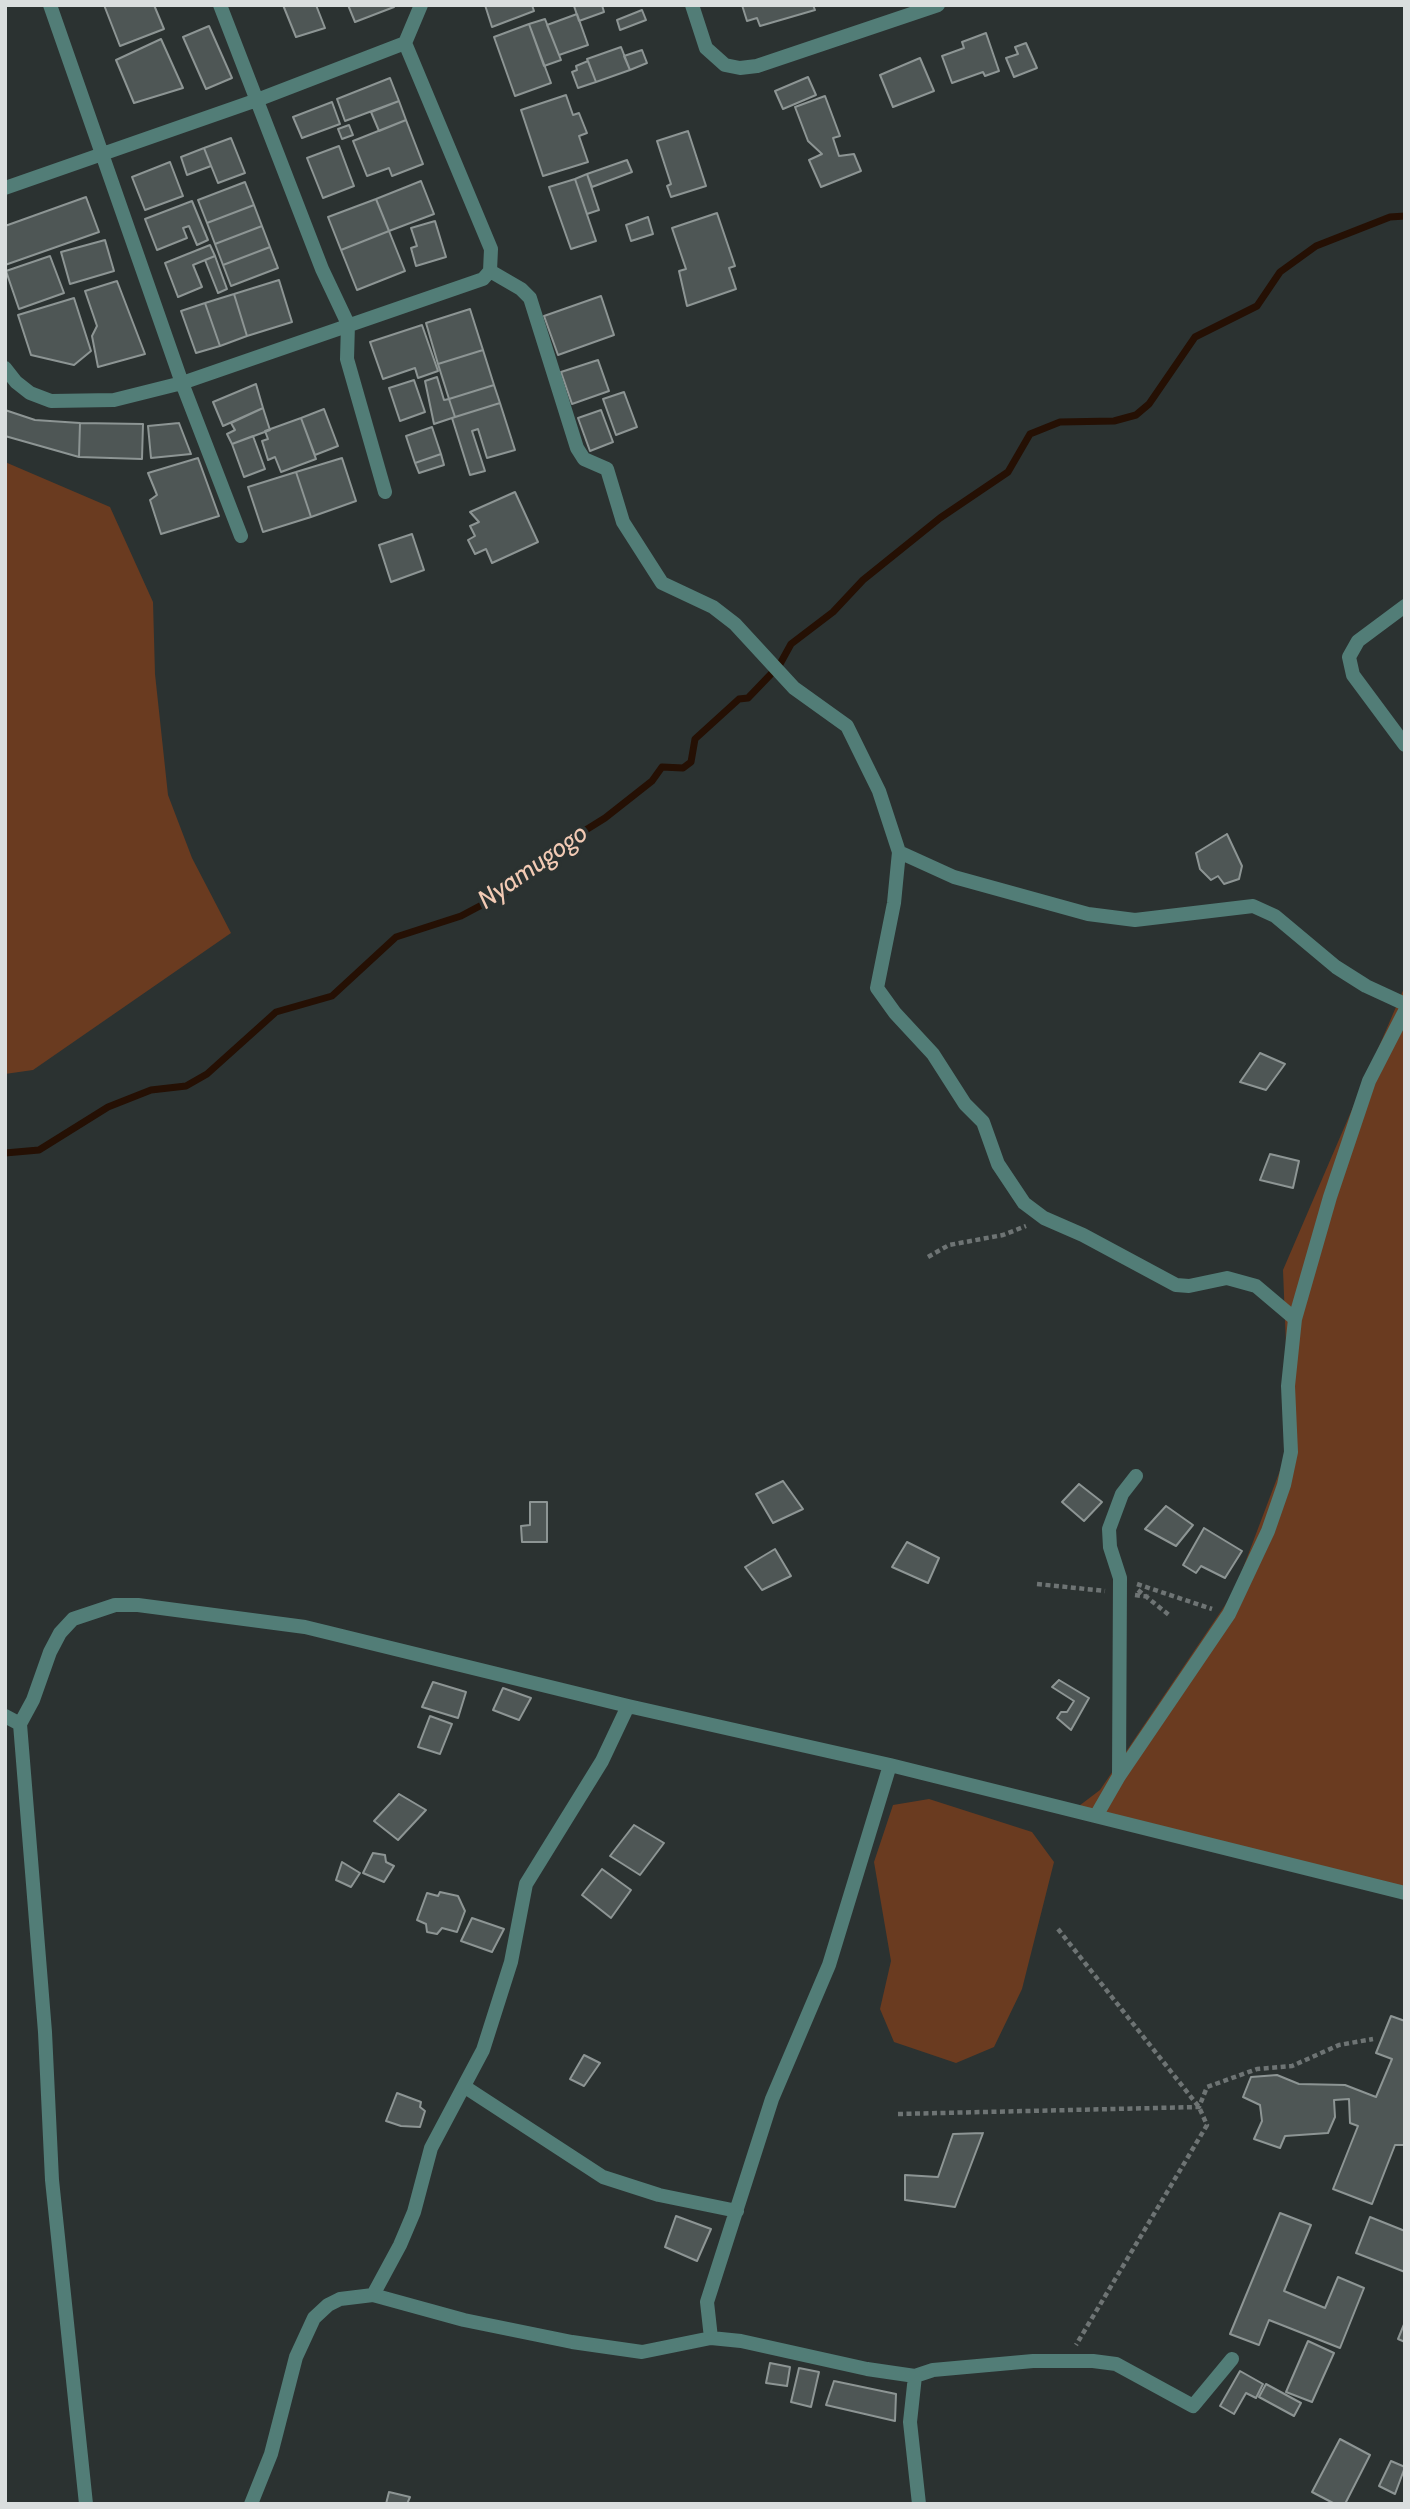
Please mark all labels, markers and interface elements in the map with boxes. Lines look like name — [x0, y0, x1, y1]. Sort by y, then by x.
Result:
water label: Nyamugogo — [472, 818, 594, 916]

